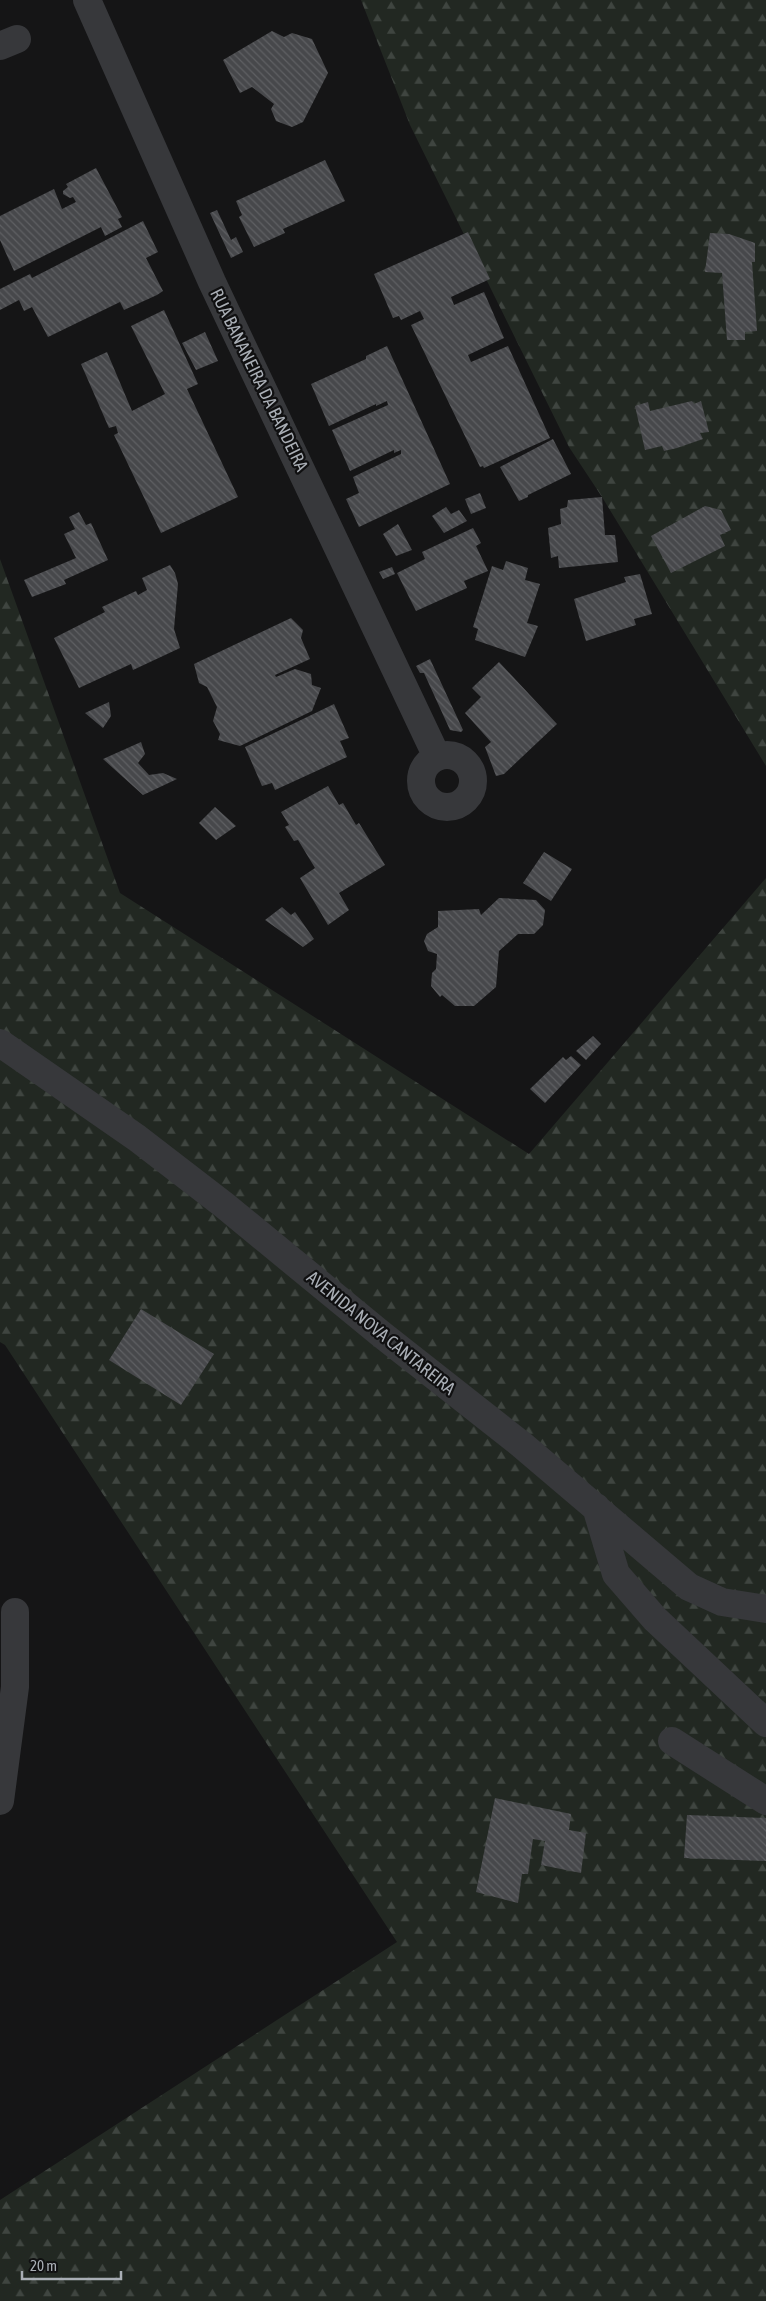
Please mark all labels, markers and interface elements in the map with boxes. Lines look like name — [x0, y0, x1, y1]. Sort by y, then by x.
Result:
street label: RUA BANANEIRA DA BANDEIRA — [206, 285, 313, 475]
street label: AVENIDA NOVA CANTAREIRA — [303, 1266, 460, 1399]
scale bar — [22, 2248, 121, 2280]
text: 20 m — [30, 2257, 57, 2274]

